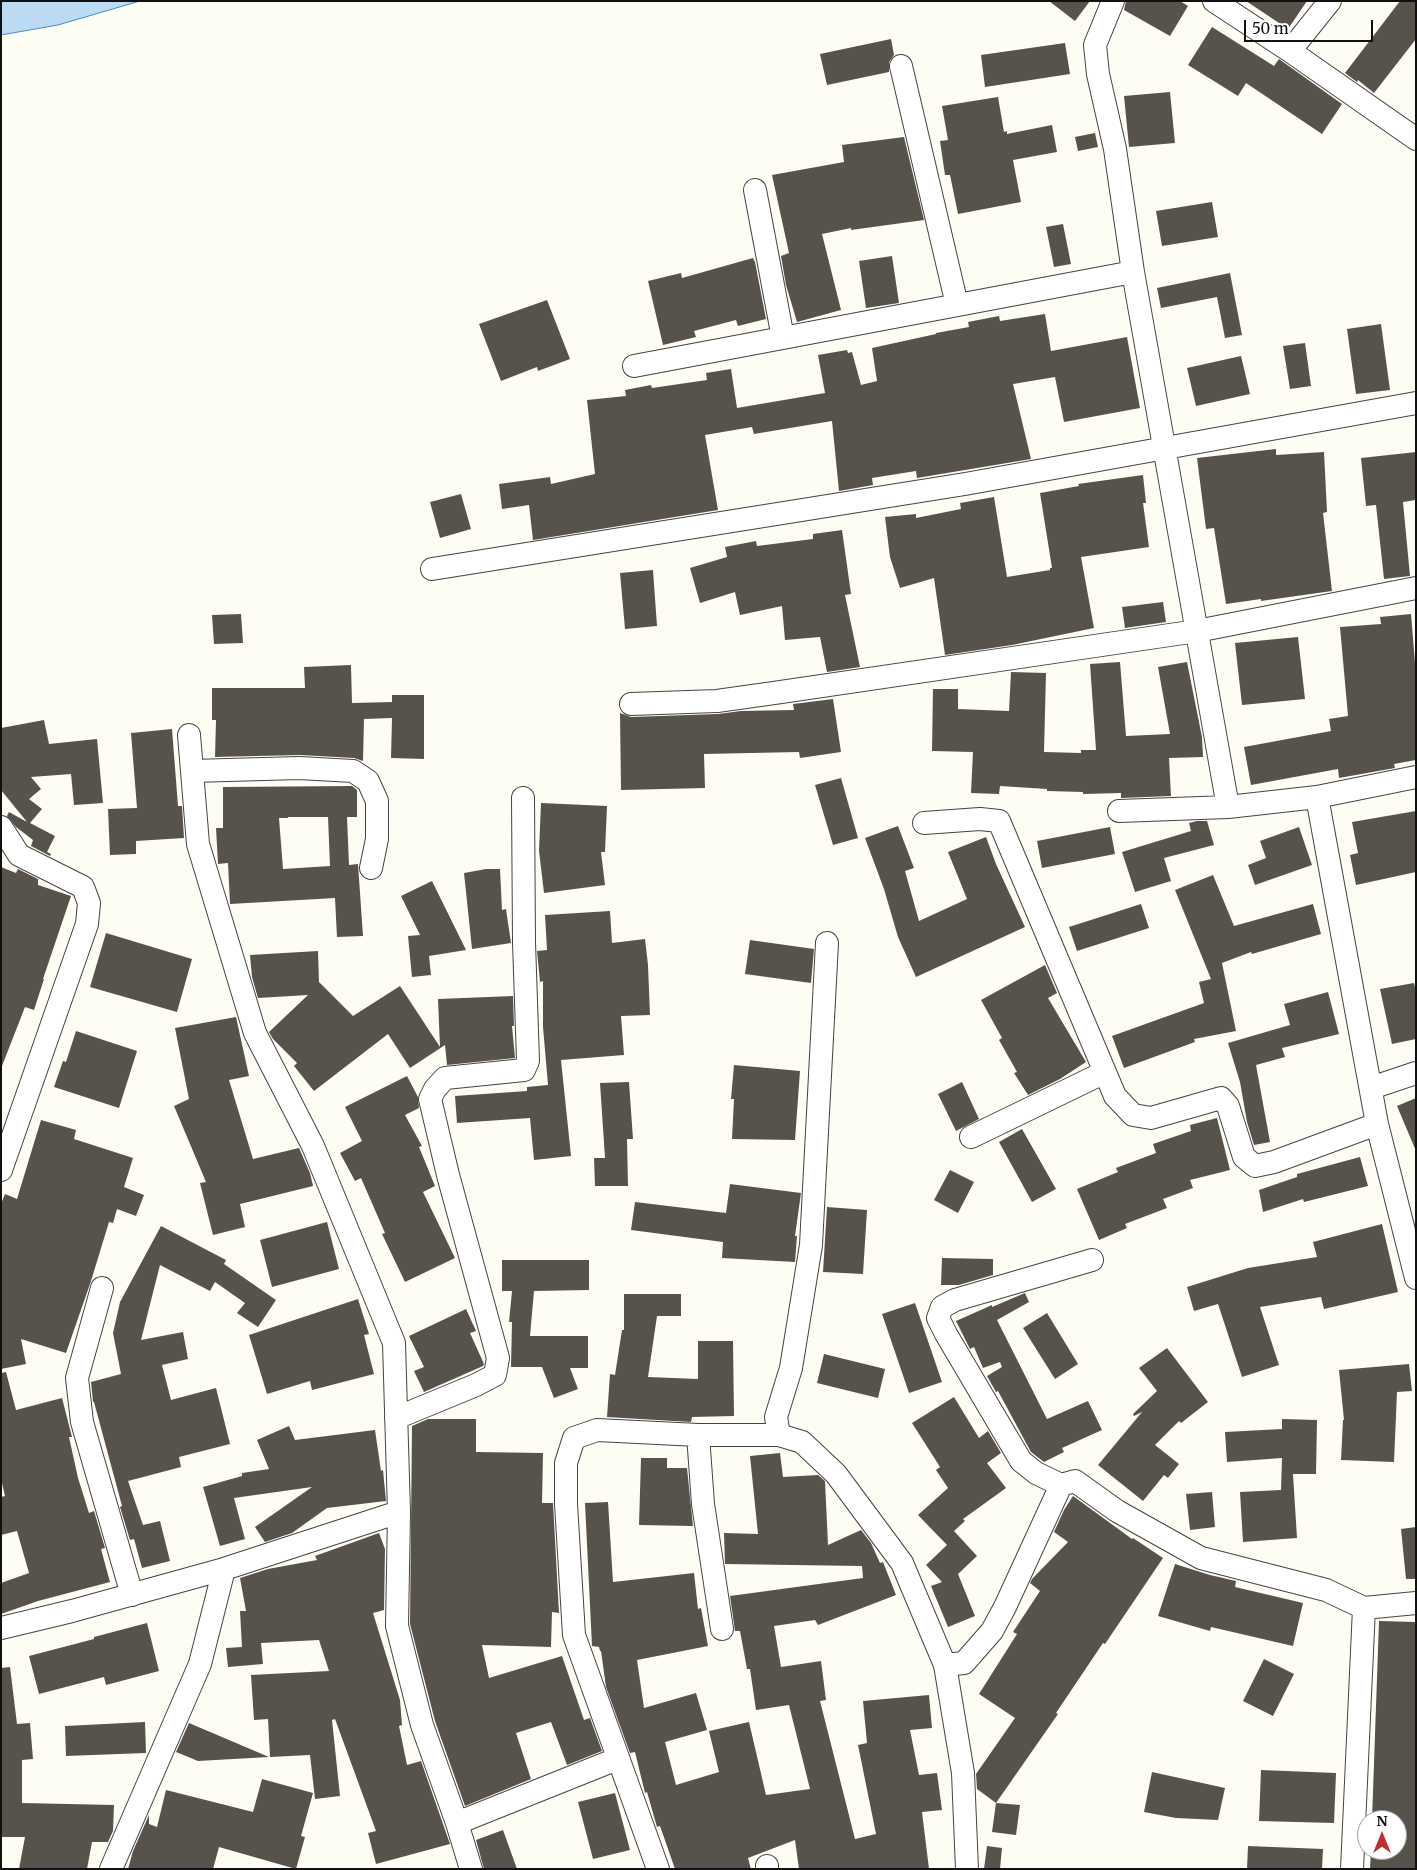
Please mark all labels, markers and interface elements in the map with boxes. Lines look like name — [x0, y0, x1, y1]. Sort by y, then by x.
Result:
scale bar — [1247, 10, 1376, 42]
text: 50 m — [1252, 19, 1289, 38]
north arrow — [1357, 1810, 1407, 1860]
text: N — [1376, 1812, 1388, 1830]

